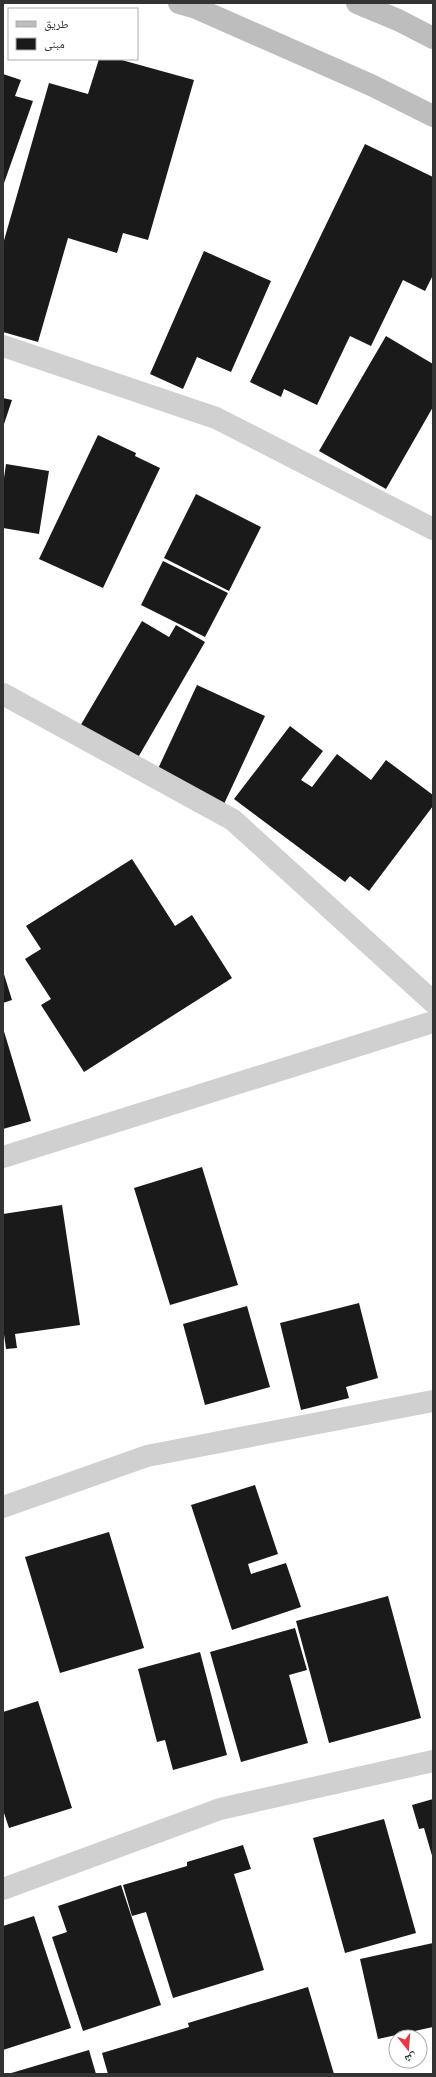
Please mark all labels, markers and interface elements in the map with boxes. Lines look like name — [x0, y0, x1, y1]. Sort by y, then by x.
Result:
legend — [8, 8, 138, 60]
text: طريق — [44, 17, 69, 31]
text: مبنى — [44, 37, 65, 51]
north arrow — [388, 2029, 428, 2069]
text: ش — [403, 2049, 418, 2066]

